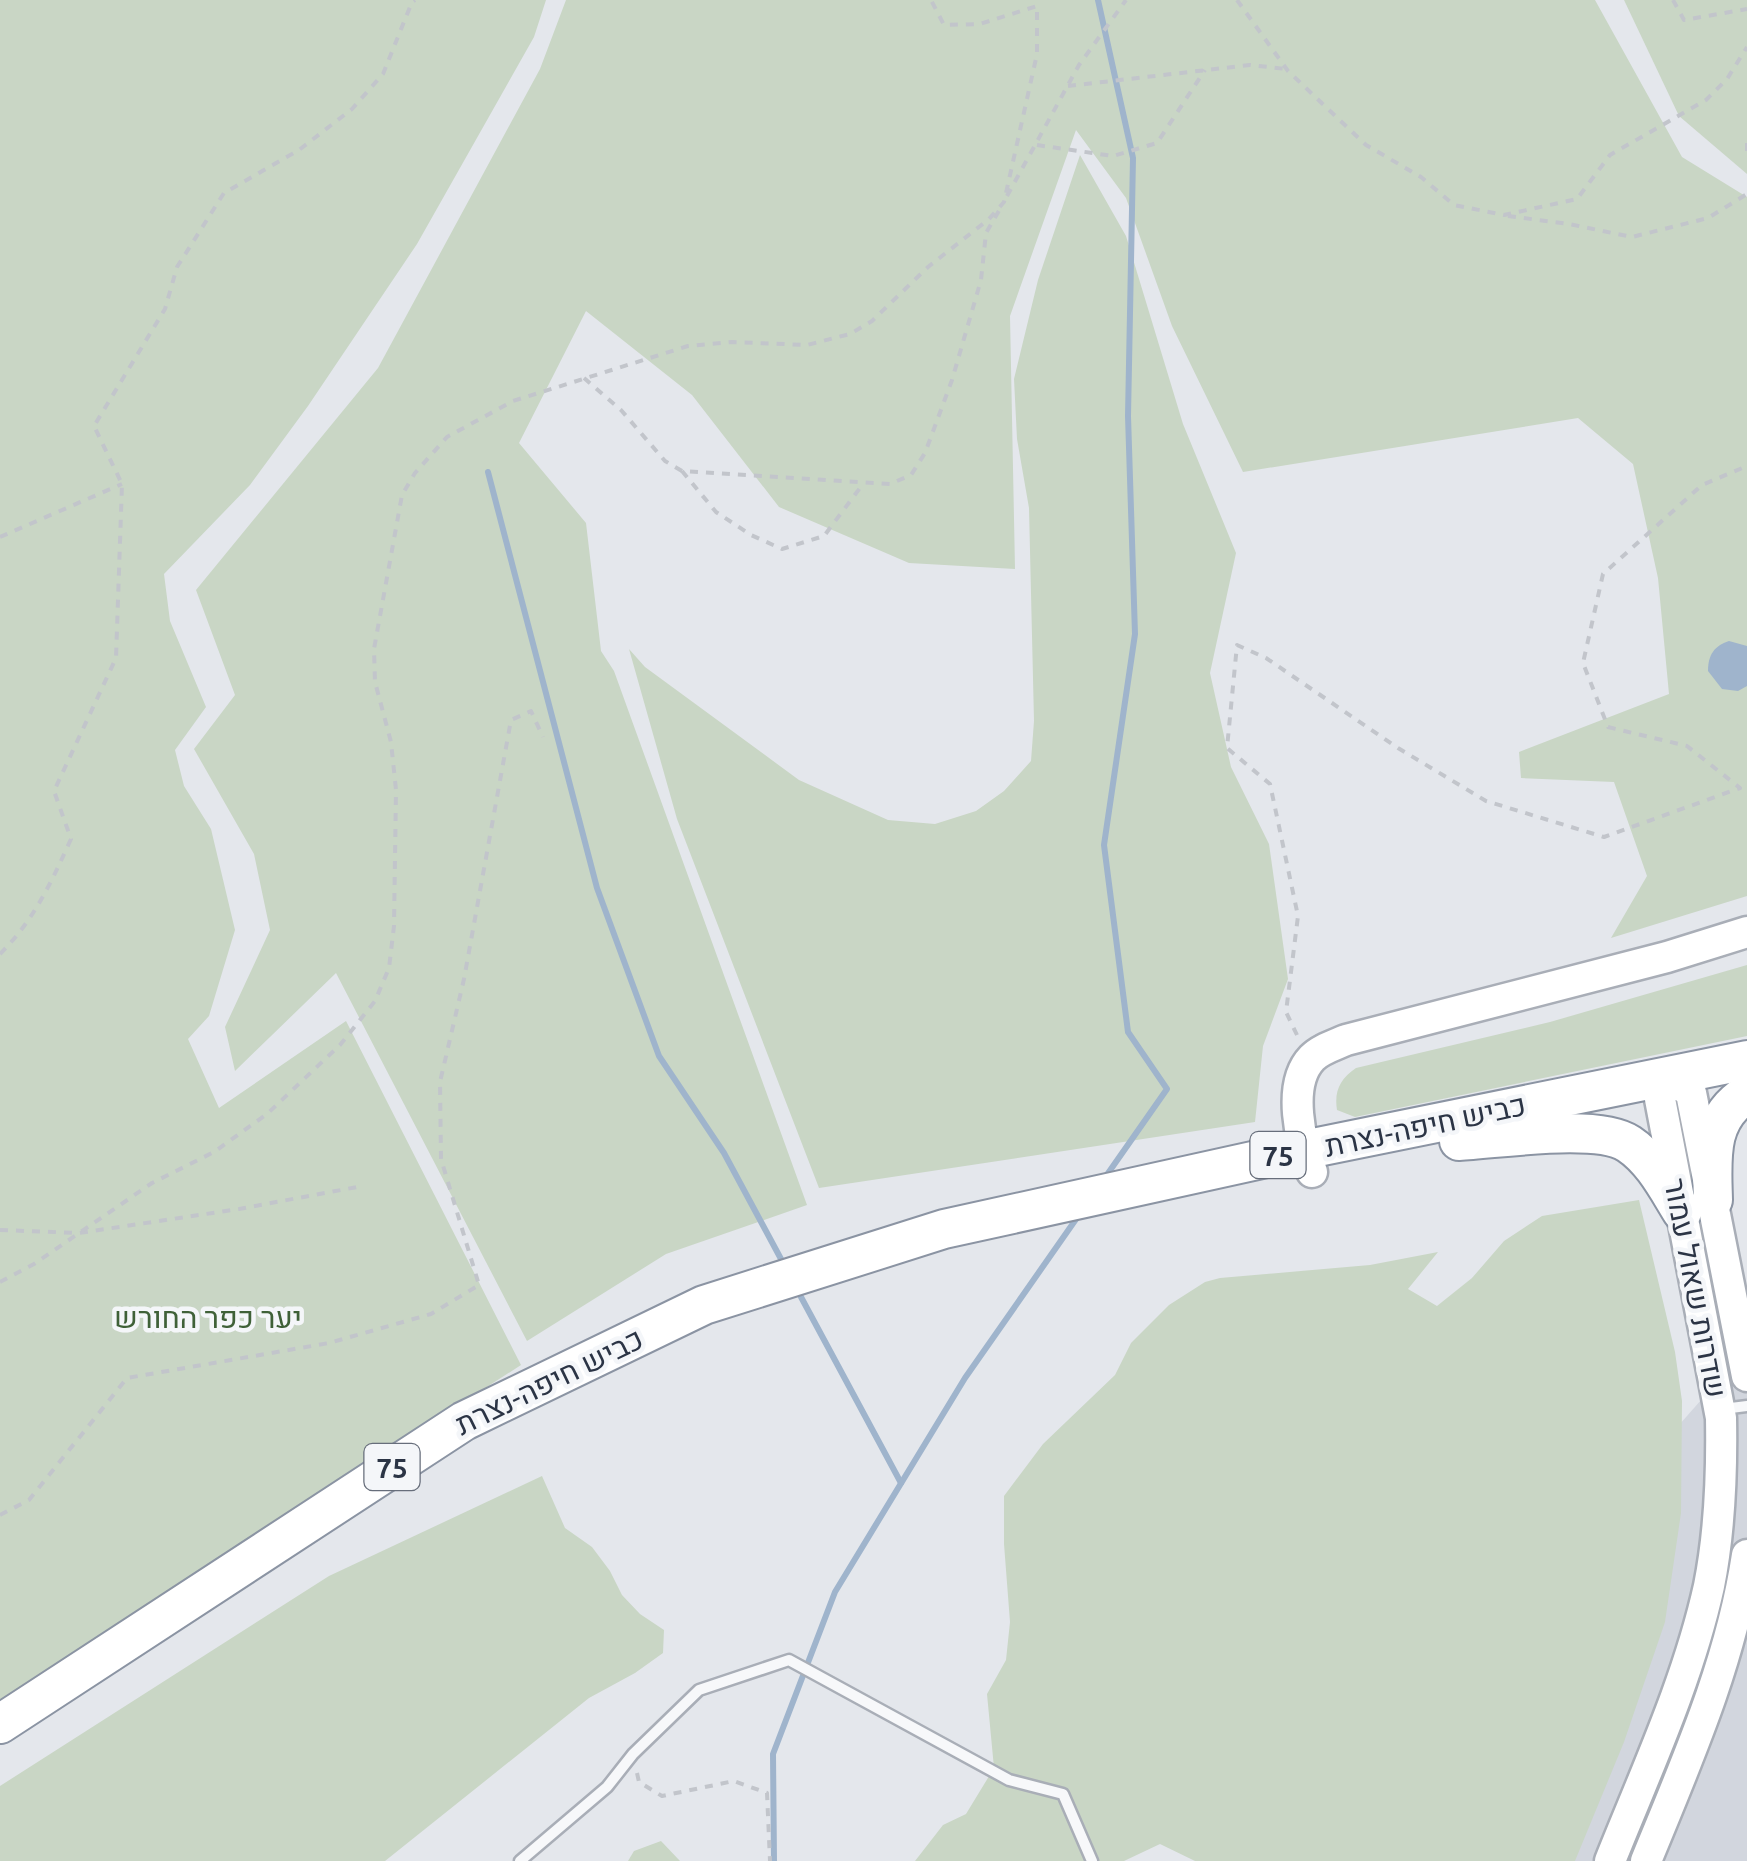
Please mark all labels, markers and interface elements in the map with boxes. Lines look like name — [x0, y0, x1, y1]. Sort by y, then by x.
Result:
street label: כביש חיפה-נצרת — [1321, 1087, 1529, 1163]
road number: 75 — [1250, 1132, 1306, 1178]
street label: שדרות שאול עמור — [1658, 1175, 1734, 1401]
park label: יער כפר החורש — [114, 1300, 302, 1334]
street label: כביש חיפה-נצרת — [450, 1321, 648, 1441]
road number: 75 — [364, 1444, 420, 1490]

